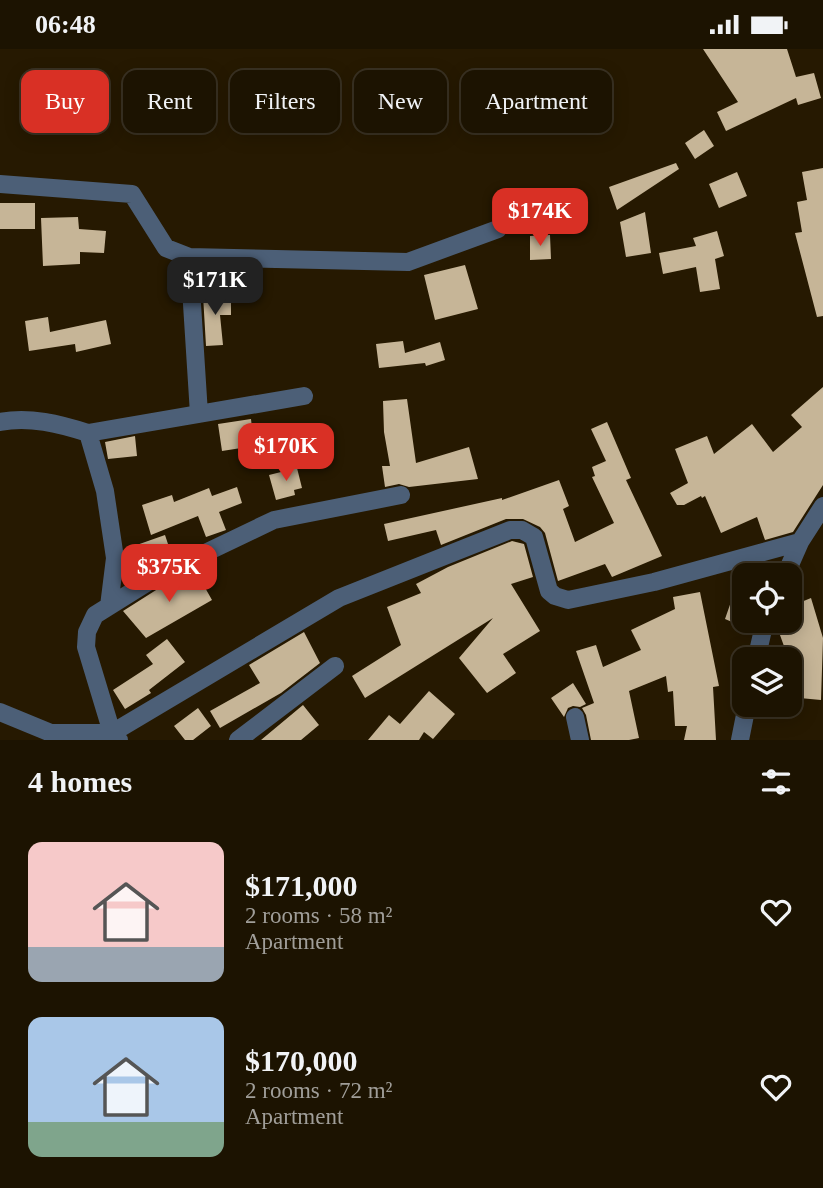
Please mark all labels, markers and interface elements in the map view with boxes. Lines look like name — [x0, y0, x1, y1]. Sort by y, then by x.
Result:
text: 06:48 — [35, 10, 96, 39]
chip: Buy — [21, 70, 109, 133]
chip: Rent — [123, 70, 216, 133]
chip: Filters — [230, 70, 340, 133]
chip: New — [354, 70, 447, 133]
chip: Apartment — [461, 70, 612, 133]
pin: $174K — [491, 189, 589, 248]
text: $174K — [508, 198, 572, 223]
pin: $171K — [166, 257, 264, 317]
text: $171K — [183, 267, 247, 292]
pin: $170K — [237, 423, 335, 483]
text: $170K — [254, 433, 318, 458]
pin: $375K — [120, 545, 218, 604]
text: $375K — [137, 554, 201, 579]
map controls — [732, 563, 802, 717]
button: locate — [732, 563, 802, 633]
button: layers — [732, 647, 802, 717]
icon: filters — [757, 763, 795, 801]
text: 4 homes — [28, 765, 132, 798]
text: $171,000 — [245, 869, 358, 902]
icon: home — [84, 870, 168, 954]
icon: heart — [757, 893, 795, 931]
text: 2 rooms · 58 m² — [245, 903, 392, 928]
text: Apartment — [245, 929, 343, 954]
text: $170,000 — [245, 1044, 358, 1077]
icon: home — [84, 1045, 168, 1129]
icon: heart — [757, 1068, 795, 1106]
text: 2 rooms · 72 m² — [245, 1078, 392, 1103]
text: Apartment — [245, 1104, 343, 1129]

